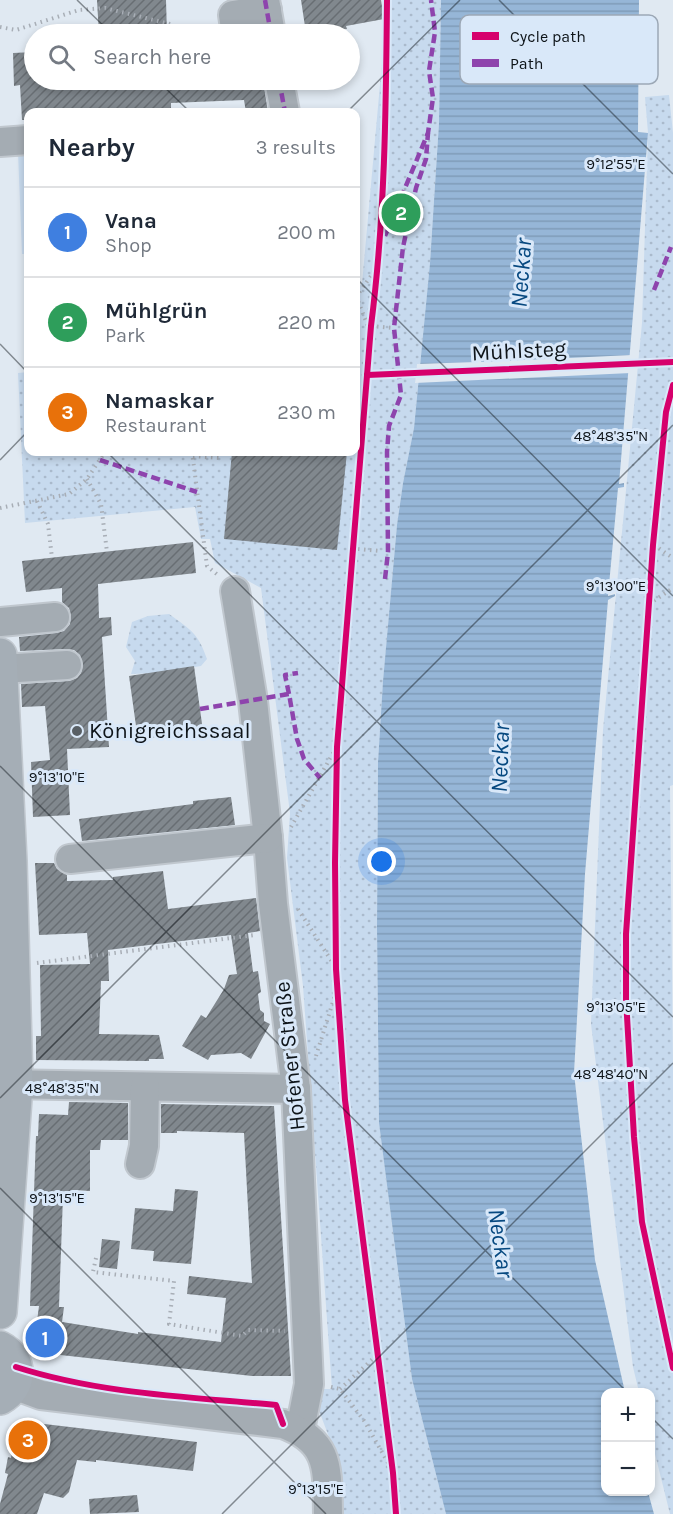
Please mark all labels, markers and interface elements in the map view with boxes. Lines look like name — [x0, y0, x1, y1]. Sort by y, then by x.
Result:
legend — [460, 15, 658, 84]
search box — [24, 24, 360, 90]
text: Cycle path — [510, 27, 586, 46]
icon: search — [45, 41, 78, 74]
text: Search here — [93, 44, 211, 70]
text: Path — [510, 54, 543, 73]
text: Nearby — [48, 132, 135, 163]
text: 3 results — [256, 136, 336, 159]
text: 9°12'55"E — [586, 155, 646, 173]
pin: 2 — [382, 190, 420, 236]
text: Vana — [105, 208, 157, 234]
text: 1 — [64, 221, 71, 244]
text: 200 m — [277, 221, 336, 244]
text: Shop — [105, 234, 152, 257]
water label: Neckar — [505, 237, 537, 309]
text: Mühlgrün — [105, 298, 207, 324]
text: 2 — [61, 311, 74, 334]
text: 220 m — [277, 311, 336, 334]
text: Park — [105, 324, 146, 347]
street label: Mühlsteg — [471, 336, 568, 366]
text: Namaskar — [105, 388, 214, 414]
text: 3 — [61, 401, 74, 424]
text: 230 m — [277, 401, 336, 424]
text: Restaurant — [105, 414, 207, 437]
text: 48°48'35"N — [574, 427, 648, 445]
text: 9°13'00"E — [586, 577, 646, 595]
place label: Königreichssaal — [89, 718, 251, 744]
water label: Neckar — [485, 722, 515, 793]
marker: Königreichssaal — [70, 724, 84, 738]
text: 9°13'10"E — [29, 768, 85, 786]
your location — [367, 847, 396, 876]
street label: Hofener Straße — [269, 980, 311, 1132]
text: 9°13'05"E — [586, 998, 646, 1016]
text: 48°48'40"N — [574, 1065, 648, 1083]
text: 48°48'35"N — [25, 1079, 99, 1097]
text: 9°13'15"E — [29, 1189, 85, 1207]
water label: Neckar — [482, 1207, 520, 1280]
pin: 1 — [26, 1316, 64, 1360]
map controls — [601, 1388, 655, 1496]
button: + — [601, 1388, 655, 1442]
pin: 3 — [9, 1418, 48, 1462]
button: − — [601, 1442, 655, 1496]
text: 9°13'15"E — [288, 1480, 344, 1498]

